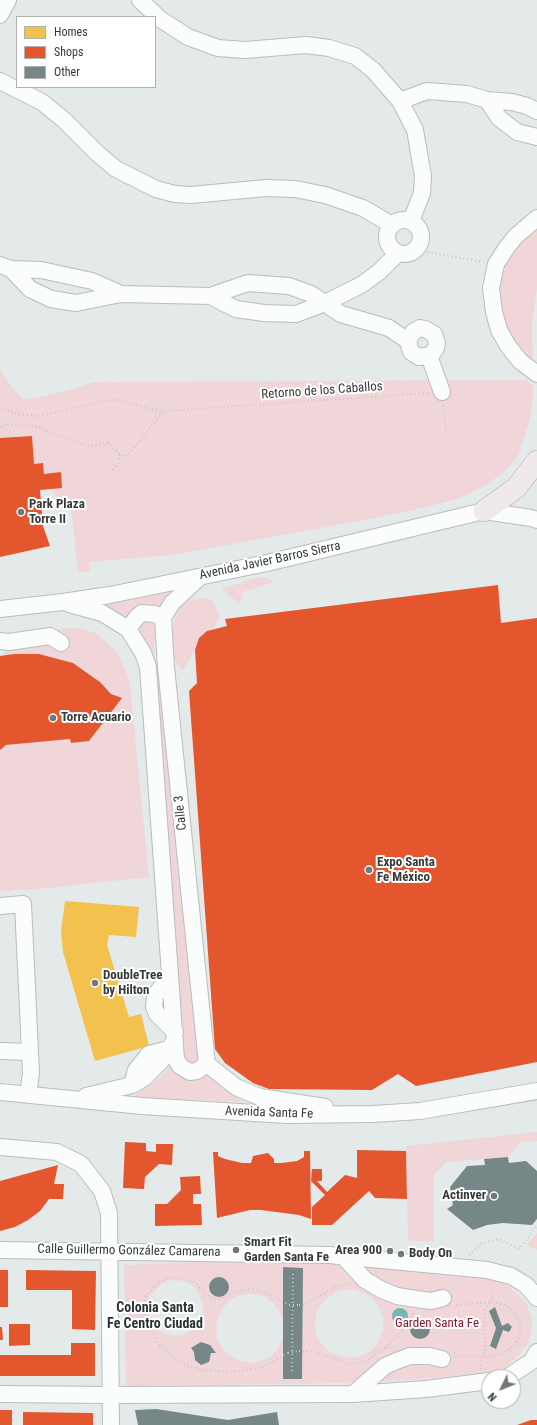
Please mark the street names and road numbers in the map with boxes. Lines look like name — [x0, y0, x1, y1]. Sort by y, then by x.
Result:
street label: Retorno de los Caballos — [261, 379, 383, 403]
street label: Avenida Javier Barros Sierra — [198, 538, 342, 584]
street label: Calle 3 — [171, 795, 191, 831]
street label: Avenida Santa Fe — [225, 1104, 313, 1122]
street label: Calle Guillermo González Camarena — [37, 1242, 221, 1260]

